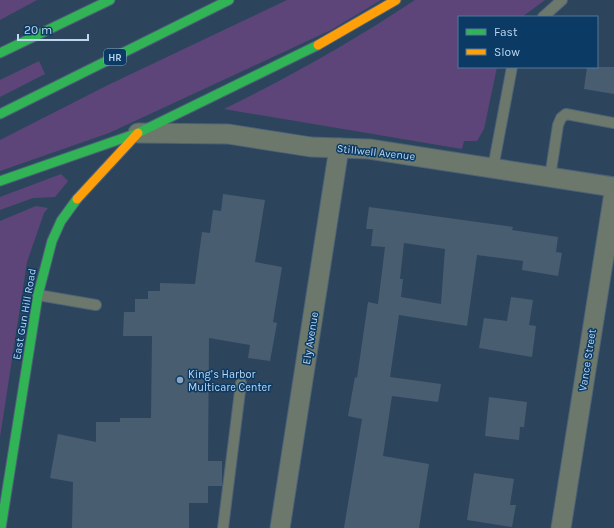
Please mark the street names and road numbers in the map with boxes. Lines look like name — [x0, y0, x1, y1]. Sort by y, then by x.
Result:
road number: HR — [104, 49, 126, 65]
street label: Stillwell Avenue — [336, 142, 416, 163]
street label: East Gun Hill Road — [10, 267, 39, 361]
street label: Ely Avenue — [300, 310, 321, 365]
street label: Vance Street — [576, 328, 599, 392]

